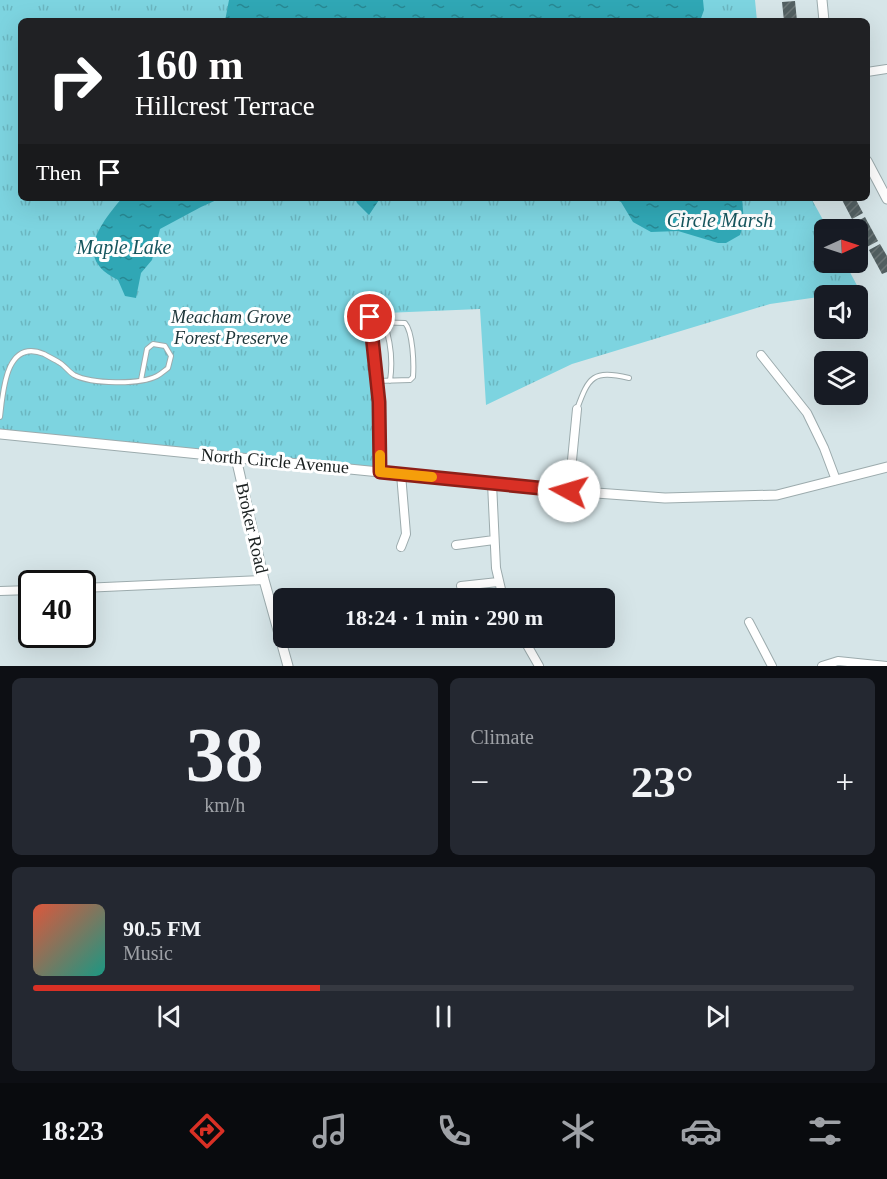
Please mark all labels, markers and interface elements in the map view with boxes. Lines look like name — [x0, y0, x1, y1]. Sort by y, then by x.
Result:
icon: right — [36, 42, 114, 120]
text: 160 m — [135, 42, 244, 88]
text: Hillcrest Terrace — [135, 91, 315, 121]
icon: arrive — [93, 156, 126, 189]
text: Then — [36, 160, 81, 185]
water label: Circle Marsh — [667, 209, 773, 231]
north arrow — [814, 219, 868, 273]
map controls — [814, 219, 868, 405]
water label: Maple Lake — [76, 236, 172, 259]
button: sound — [814, 285, 868, 339]
pin — [344, 291, 395, 342]
icon: arrive — [353, 300, 386, 333]
park label: Meacham Grove Forest Preserve — [170, 307, 291, 348]
button: layers — [814, 351, 868, 405]
street label: North Circle Avenue — [200, 445, 350, 477]
position arrow — [537, 459, 601, 523]
street label: Broker Road — [232, 481, 272, 575]
speed limit sign: 40 — [18, 570, 96, 648]
text: 18:24 · 1 min · 290 m — [345, 605, 543, 630]
text: 38 — [186, 711, 264, 798]
text: Climate — [471, 726, 534, 748]
text: 23° — [631, 757, 694, 807]
text: − — [471, 764, 489, 800]
text: + — [835, 764, 854, 800]
text: km/h — [204, 794, 245, 816]
text: 90.5 FM — [123, 916, 201, 941]
text: Music — [123, 942, 173, 964]
icon: previous — [153, 1000, 186, 1033]
icon: pause — [427, 1000, 460, 1033]
icon: next — [701, 1000, 734, 1033]
icon: directions — [186, 1110, 228, 1152]
icon: music — [309, 1110, 351, 1152]
icon: phone — [433, 1110, 475, 1152]
icon: climate — [557, 1110, 599, 1152]
icon: car — [680, 1110, 722, 1152]
icon: filters — [804, 1110, 846, 1152]
text: 18:23 — [41, 1116, 104, 1146]

